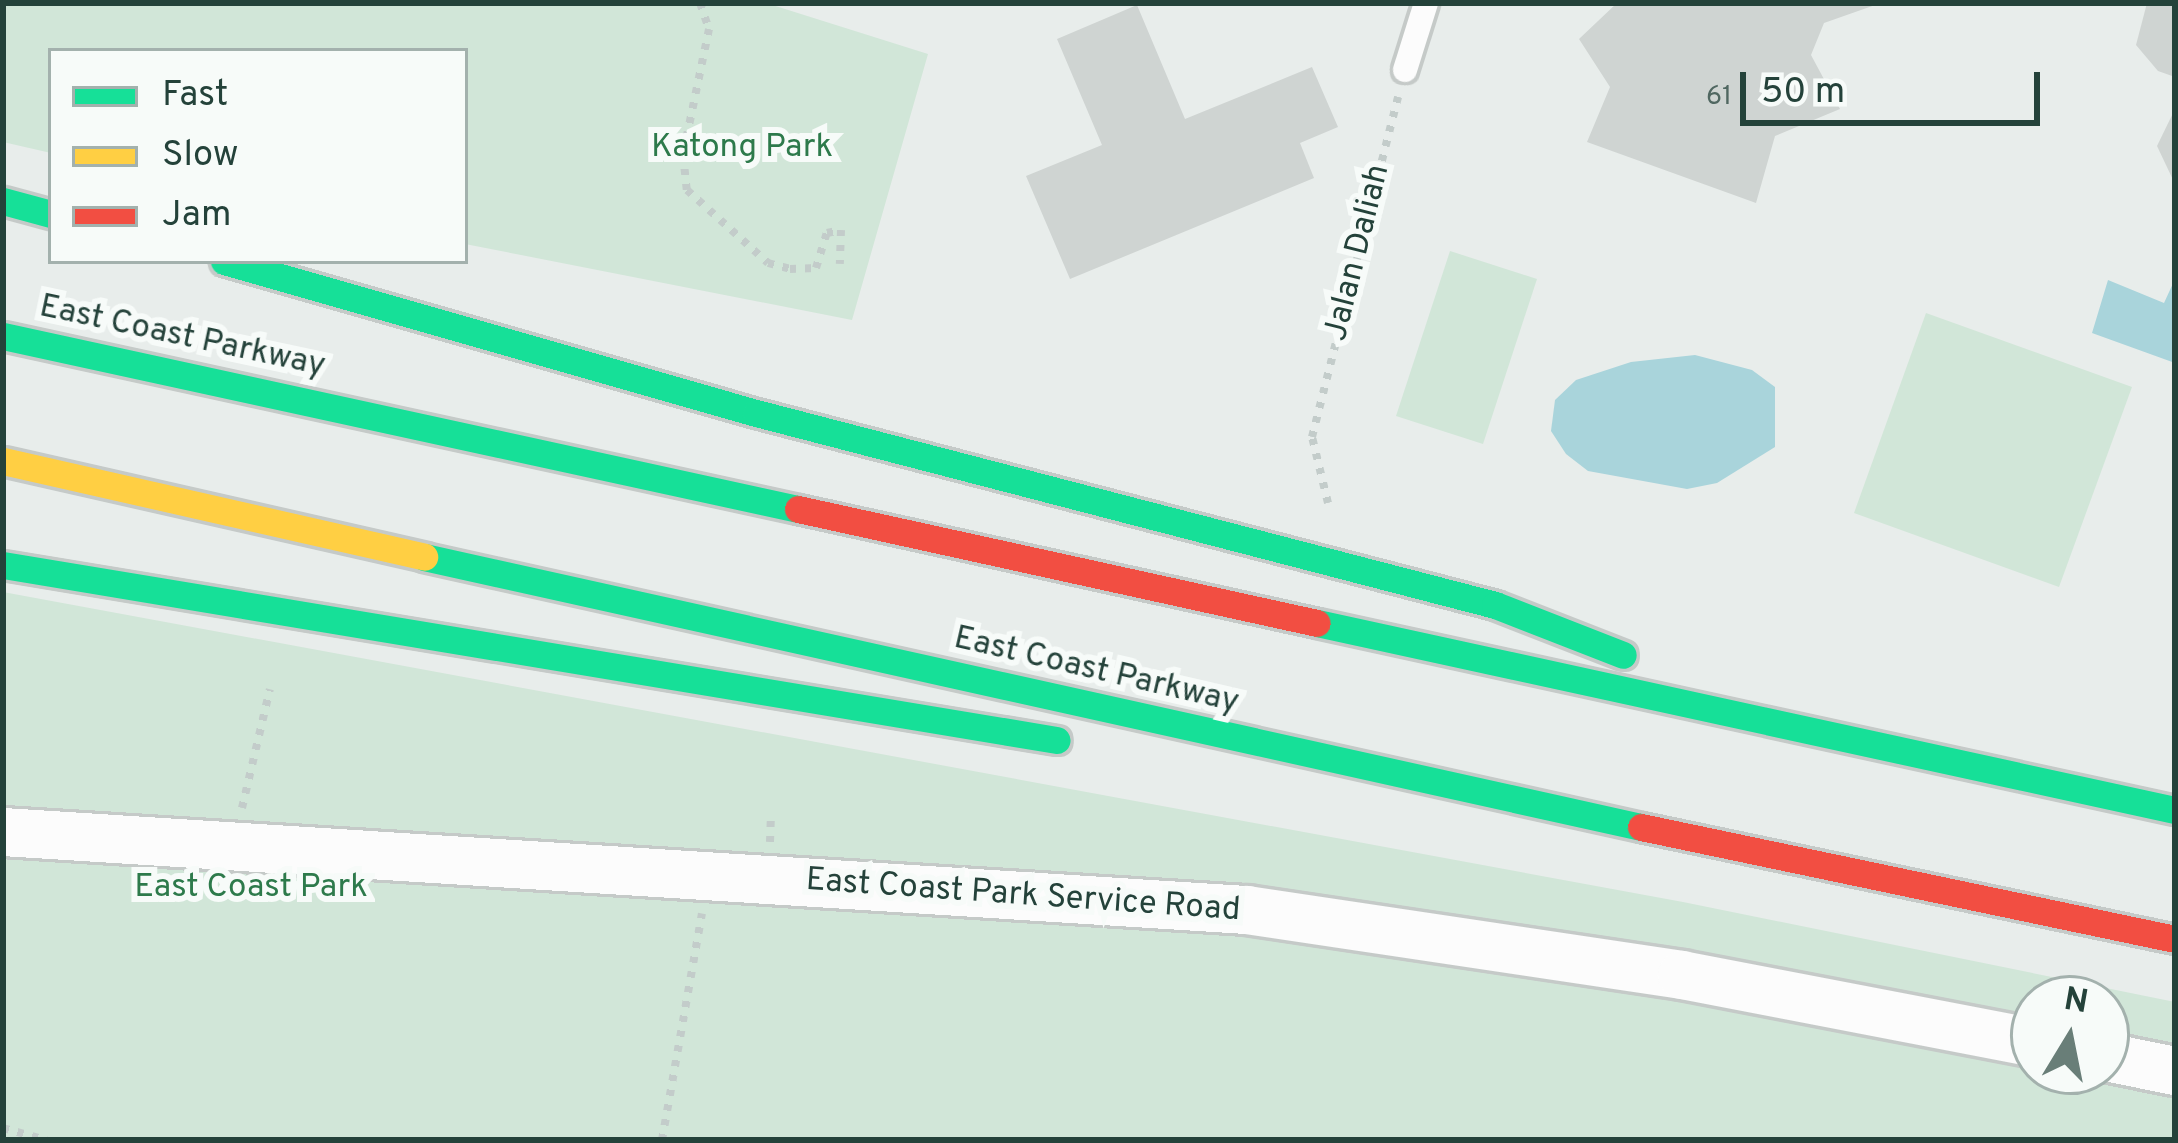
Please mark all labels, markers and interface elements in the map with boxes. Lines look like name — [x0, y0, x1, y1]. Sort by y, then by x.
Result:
legend — [48, 48, 468, 264]
scale bar — [1746, 48, 2046, 122]
text: 50 m — [1761, 70, 1845, 116]
text: Fast — [162, 73, 228, 119]
house number: 61 — [1706, 82, 1732, 114]
park label: Katong Park — [651, 129, 833, 169]
text: Slow — [162, 133, 238, 179]
street label: Jalan Daliah — [1318, 161, 1400, 345]
text: Jam — [162, 193, 232, 239]
street label: East Coast Parkway — [36, 288, 328, 388]
street label: East Coast Parkway — [950, 620, 1242, 724]
street label: East Coast Park Service Road — [804, 862, 1242, 932]
park label: East Coast Park — [134, 869, 368, 909]
north arrow — [2010, 975, 2130, 1095]
text: N — [2060, 980, 2091, 1025]

